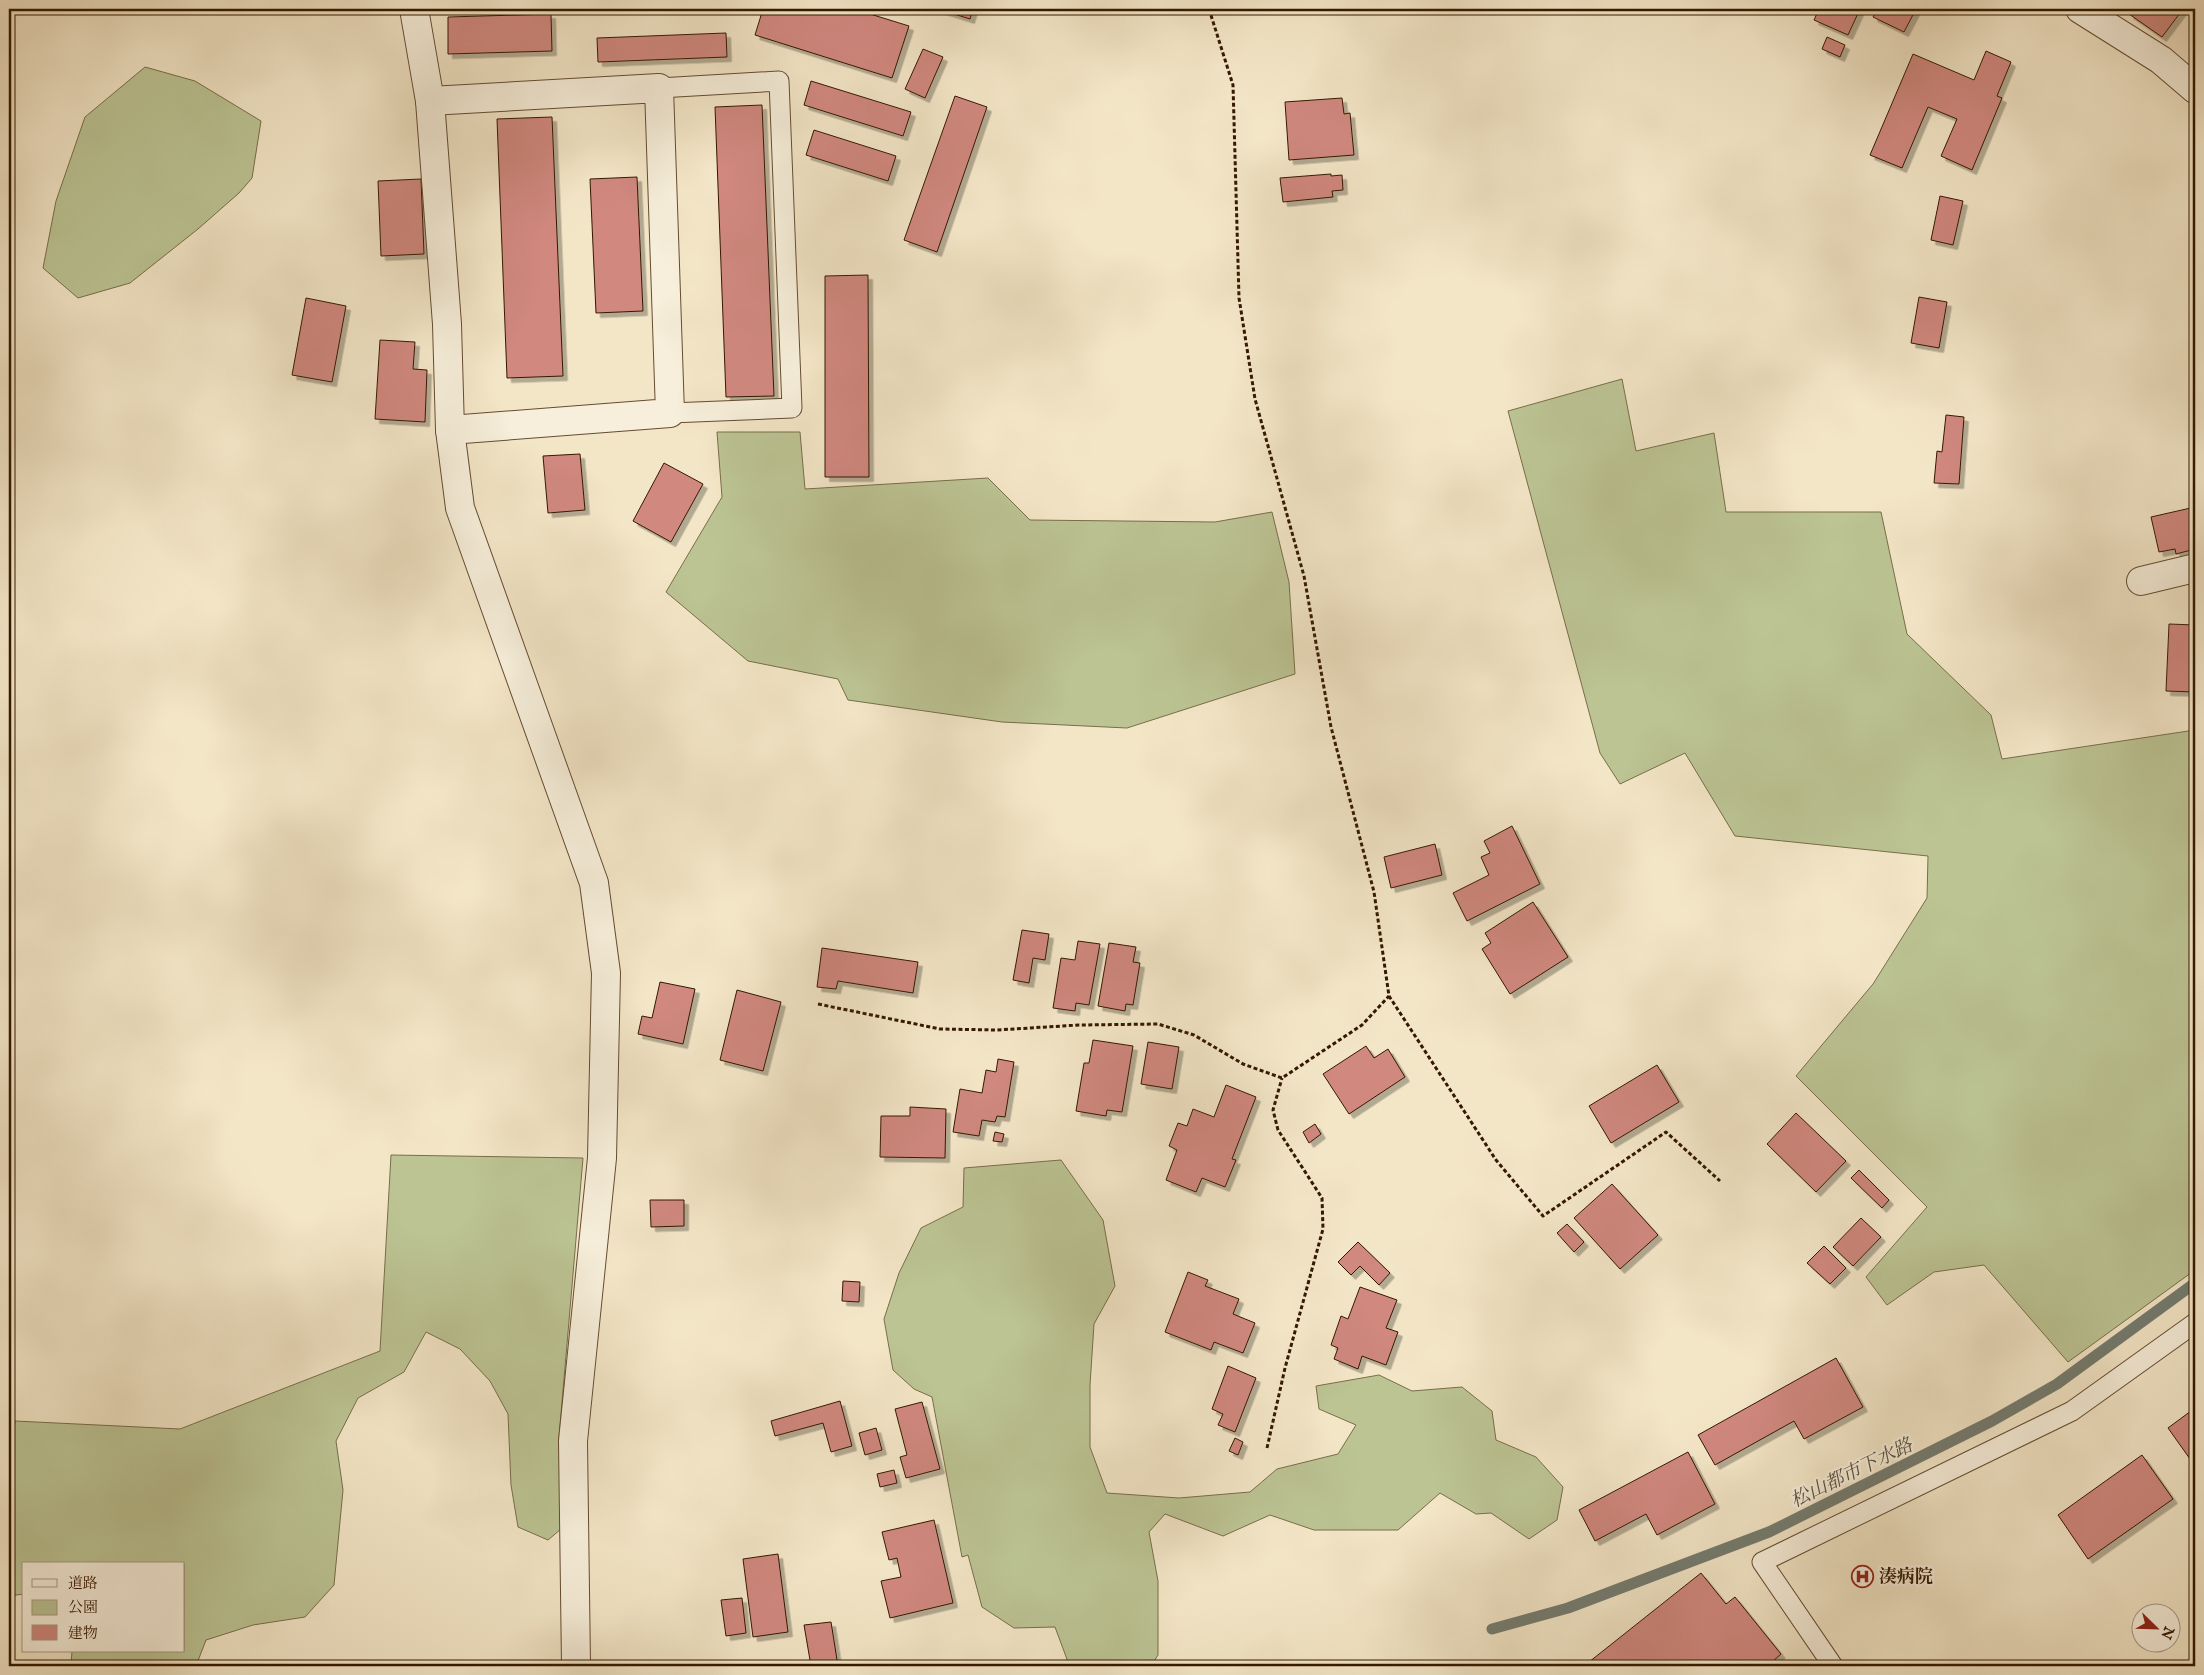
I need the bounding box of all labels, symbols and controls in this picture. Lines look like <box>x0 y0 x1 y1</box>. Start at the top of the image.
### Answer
water label: 松山都市下水路 <box>1787 1433 1919 1514</box>
legend <box>22 1562 185 1652</box>
hospital icon: 湊病院 <box>1851 1564 1875 1588</box>
place label: 湊病院 <box>1879 1566 1933 1589</box>
text: 道路 <box>68 1574 98 1593</box>
text: 公園 <box>68 1598 98 1617</box>
north arrow <box>2132 1602 2182 1652</box>
text: N <box>2156 1623 2178 1642</box>
text: 建物 <box>68 1624 98 1643</box>

